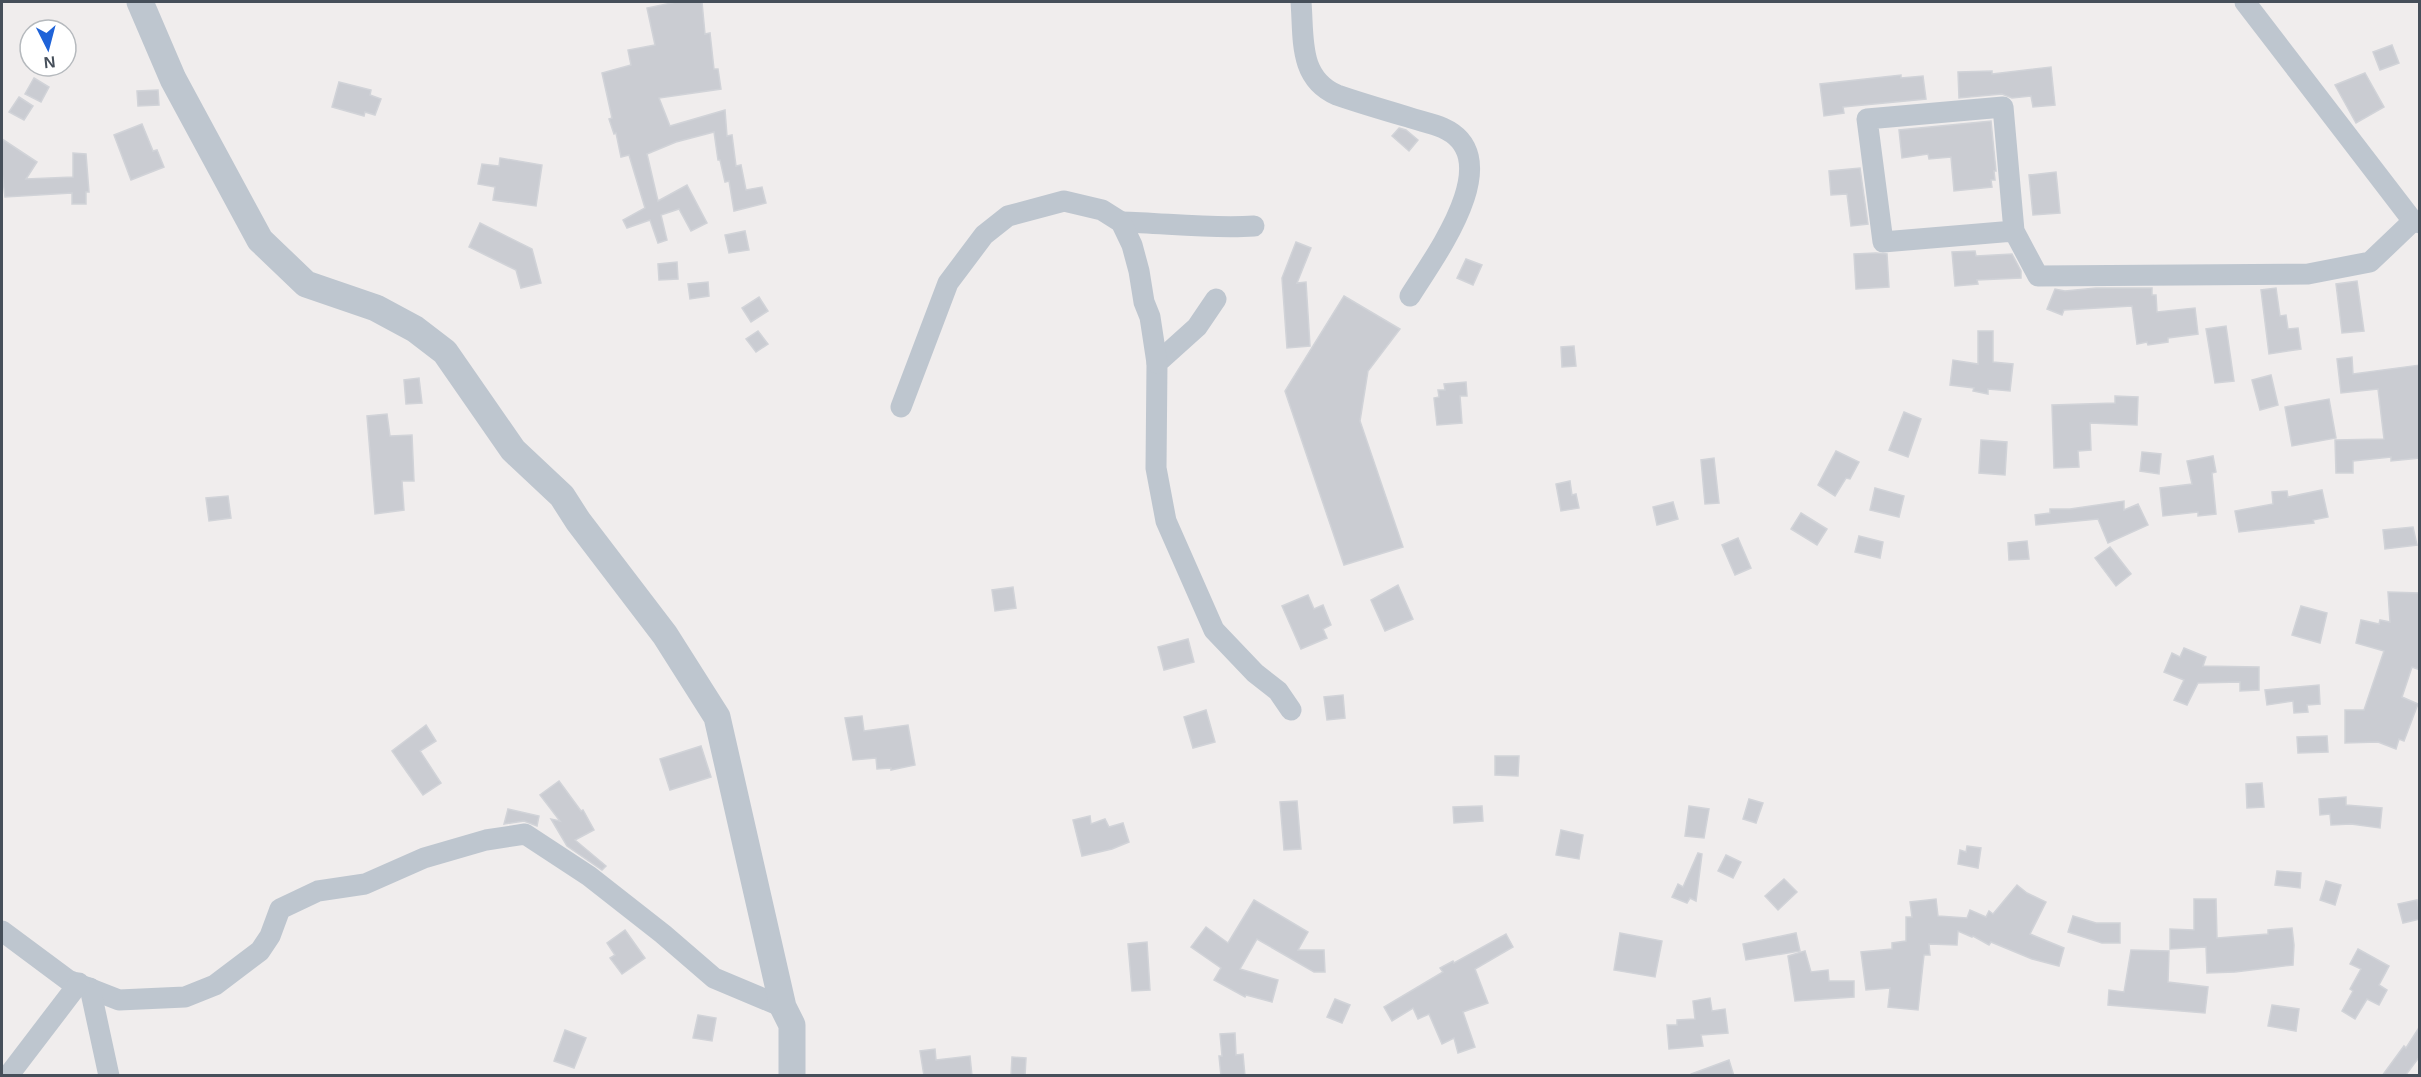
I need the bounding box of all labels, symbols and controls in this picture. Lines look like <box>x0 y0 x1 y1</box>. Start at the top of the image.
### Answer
north arrow <box>18 18 78 78</box>
text: N <box>43 53 56 71</box>

